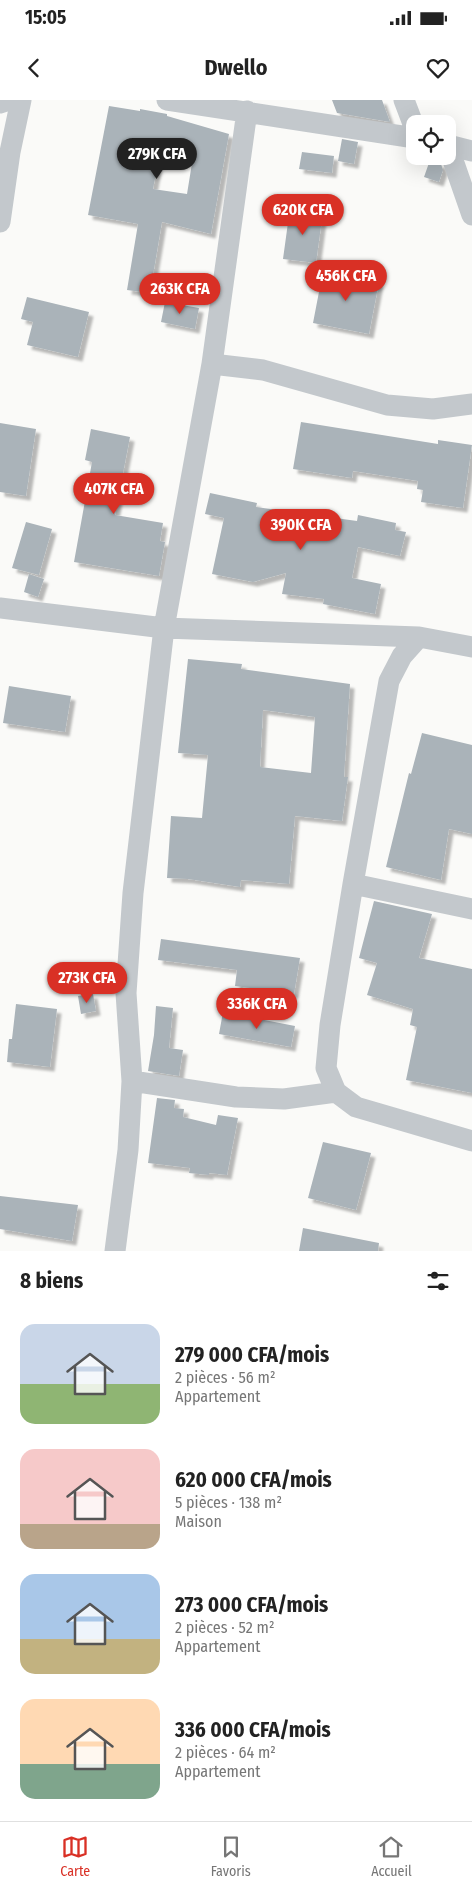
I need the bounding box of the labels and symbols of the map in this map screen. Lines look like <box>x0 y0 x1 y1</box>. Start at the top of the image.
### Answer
pin: 279K CFA <box>105 138 209 180</box>
pin: 620K CFA <box>251 194 355 236</box>
pin: 456K CFA <box>294 260 398 302</box>
pin: 263K CFA <box>128 272 232 315</box>
pin: 407K CFA <box>62 472 166 515</box>
pin: 390K CFA <box>249 508 353 551</box>
pin: 273K CFA <box>35 962 139 1004</box>
pin: 336K CFA <box>205 988 309 1030</box>

